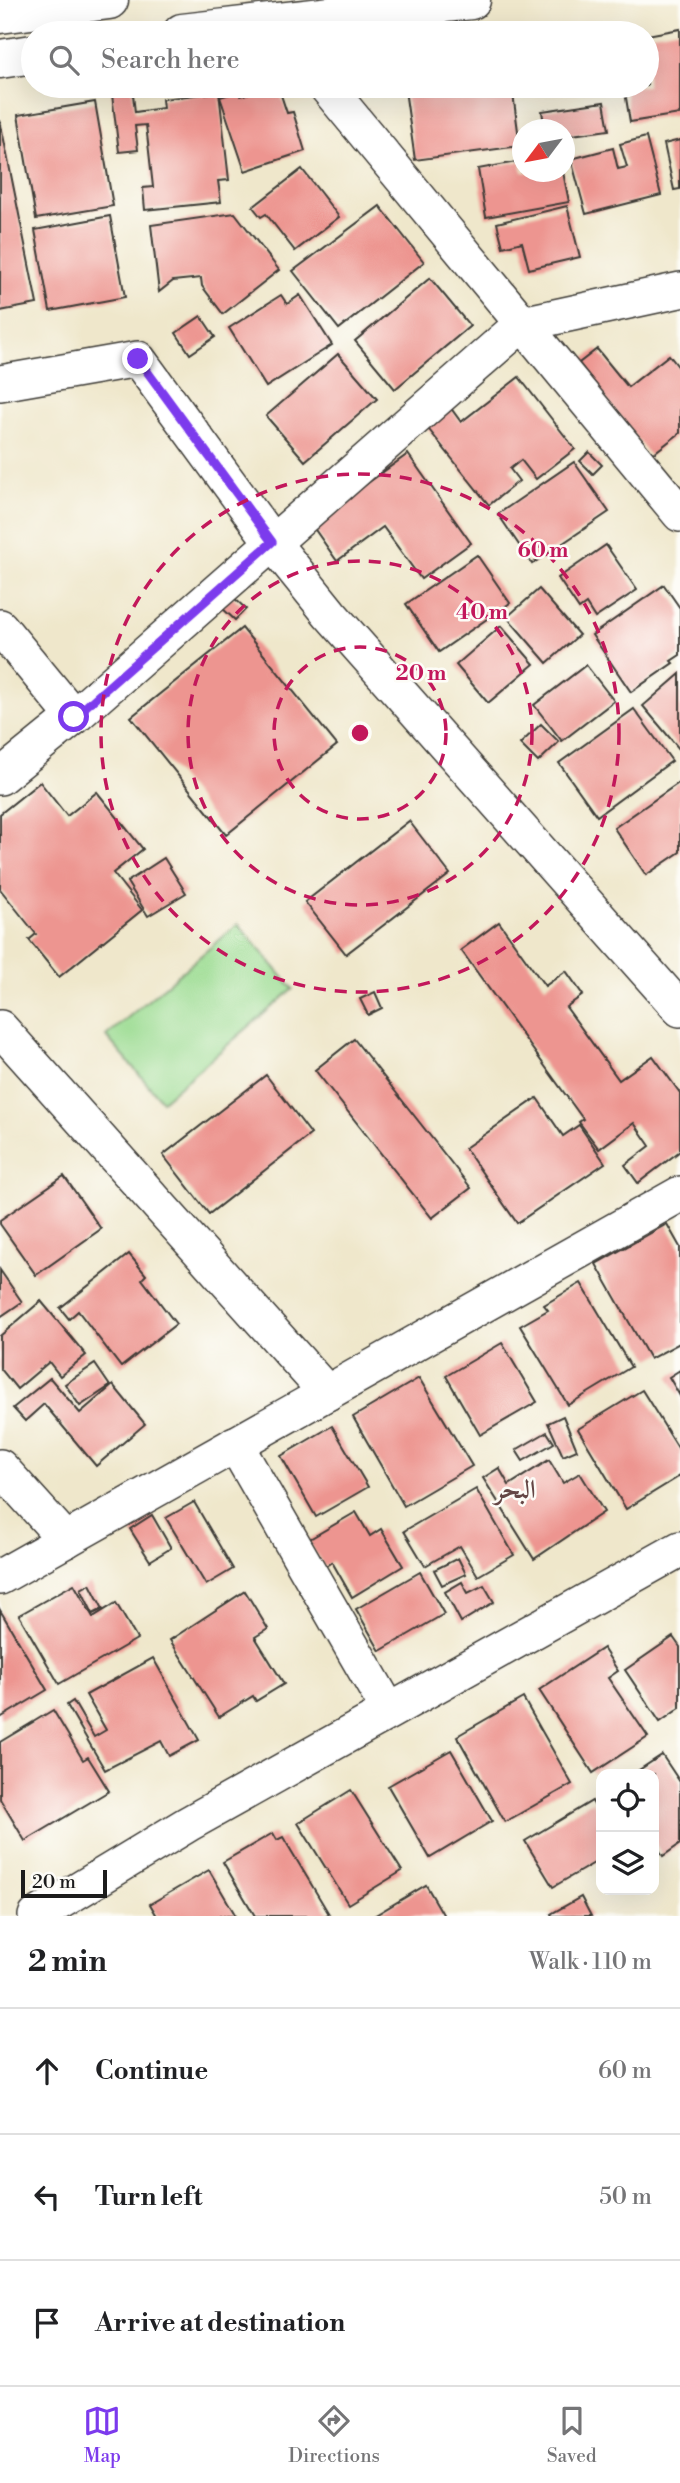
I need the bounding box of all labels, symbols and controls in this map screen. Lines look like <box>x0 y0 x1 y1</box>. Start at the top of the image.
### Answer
search box <box>21 21 659 98</box>
icon: search <box>45 41 83 79</box>
text: Search here <box>101 44 240 76</box>
north arrow <box>512 119 575 182</box>
route end <box>122 343 153 374</box>
text: 60 m <box>518 538 568 564</box>
text: 40 m <box>456 600 508 626</box>
text: 20 m <box>396 661 446 687</box>
route start <box>58 701 89 732</box>
centre of rings <box>348 721 372 745</box>
district label: البحر <box>491 1474 536 1506</box>
map controls <box>596 1769 659 1895</box>
button: locate <box>596 1769 659 1832</box>
button: layers <box>596 1832 659 1895</box>
scale bar <box>21 1867 107 1899</box>
text: 20 m <box>32 1870 76 1894</box>
text: 2 min <box>28 1943 107 1981</box>
text: Walk · 110 m <box>529 1948 652 1976</box>
icon: ahead <box>28 2052 66 2090</box>
text: Continue <box>95 2055 208 2087</box>
text: 60 m <box>598 2057 652 2085</box>
icon: left <box>28 2178 66 2216</box>
text: Turn left <box>95 2181 203 2213</box>
text: 50 m <box>599 2183 652 2211</box>
icon: arrive <box>28 2304 66 2342</box>
text: Arrive at destination <box>95 2307 345 2339</box>
tab: Map <box>83 2402 121 2468</box>
tab: Directions <box>288 2402 380 2468</box>
tab: Saved <box>547 2402 597 2468</box>

